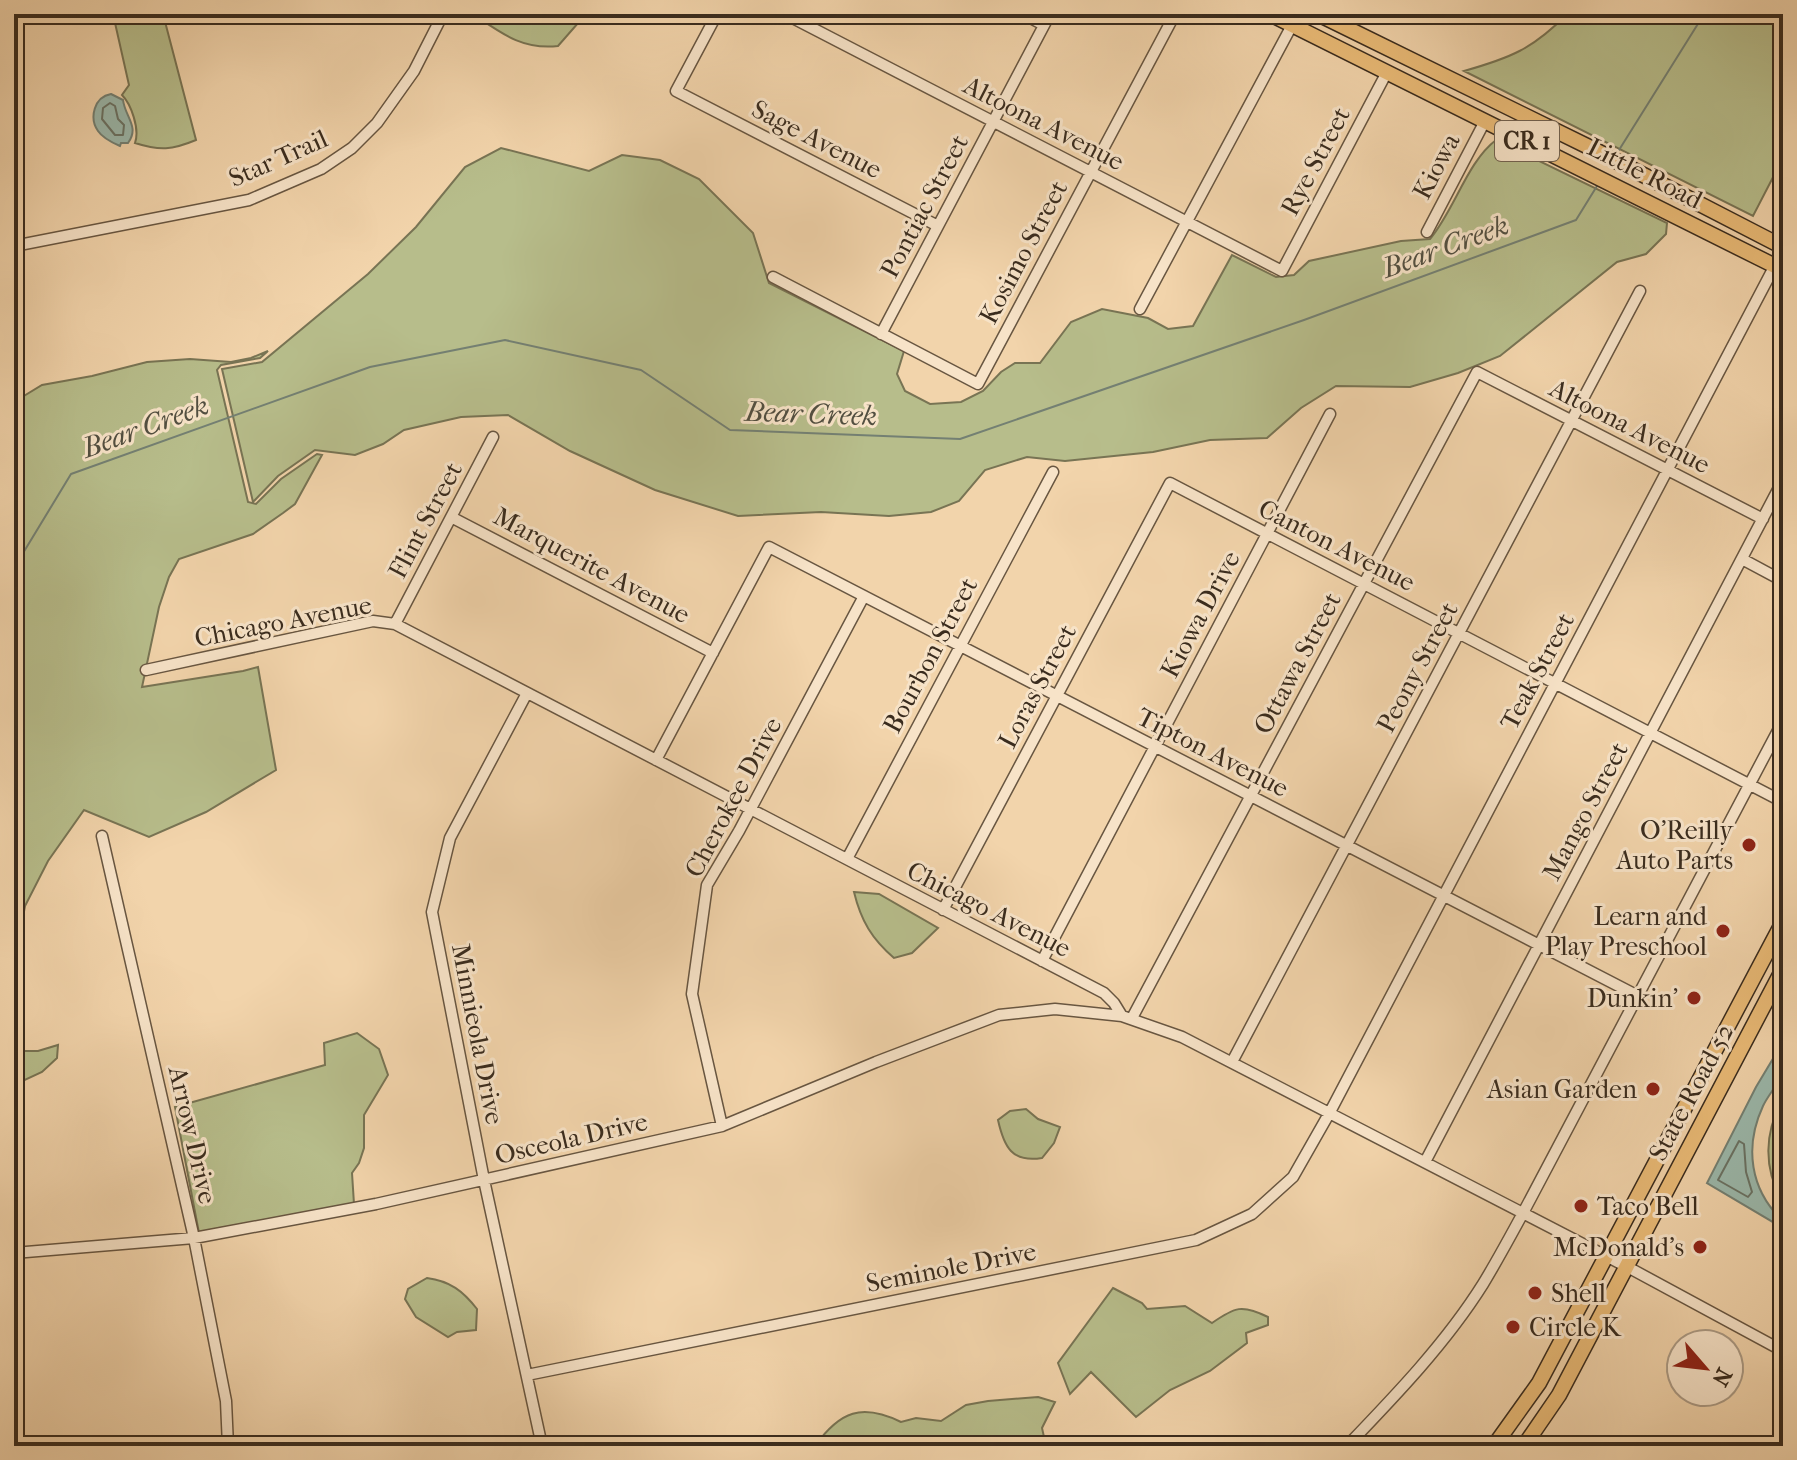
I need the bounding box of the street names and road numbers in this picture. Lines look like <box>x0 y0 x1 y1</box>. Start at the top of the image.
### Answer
street label: Altoona Avenue <box>957 69 1129 177</box>
street label: Sage Avenue <box>747 93 887 185</box>
street label: Rye Street <box>1274 101 1357 221</box>
road number: CR 1 <box>1495 121 1559 161</box>
street label: Star Trail <box>224 123 333 194</box>
street label: Kiowa <box>1406 127 1467 204</box>
street label: Pontiac Street <box>874 129 975 283</box>
street label: Little Road <box>1582 131 1708 216</box>
street label: Kosimo Street <box>973 175 1075 329</box>
street label: Altoona Avenue <box>1543 372 1715 480</box>
street label: Flint Street <box>382 456 469 584</box>
street label: Canton Avenue <box>1253 493 1420 598</box>
street label: Marquerite Avenue <box>488 501 695 630</box>
street label: Kiowa Drive <box>1154 545 1247 683</box>
street label: Bourbon Street <box>876 572 985 738</box>
street label: Ottawa Street <box>1247 586 1348 739</box>
street label: Chicago Avenue <box>192 589 374 654</box>
street label: Peony Street <box>1370 596 1465 738</box>
street label: Teak Street <box>1494 607 1581 735</box>
street label: Loras Street <box>992 618 1083 753</box>
street label: Tipton Avenue <box>1132 701 1294 804</box>
street label: Cherokee Drive <box>678 712 789 882</box>
street label: Mango Street <box>1536 736 1635 886</box>
street label: Chicago Avenue <box>902 855 1076 964</box>
street label: Minnieola Drive <box>445 941 510 1127</box>
street label: State Road 52 <box>1642 1019 1740 1166</box>
street label: Arrow Drive <box>161 1062 223 1207</box>
street label: Osceola Drive <box>492 1106 651 1171</box>
street label: Seminole Drive <box>863 1236 1039 1299</box>

